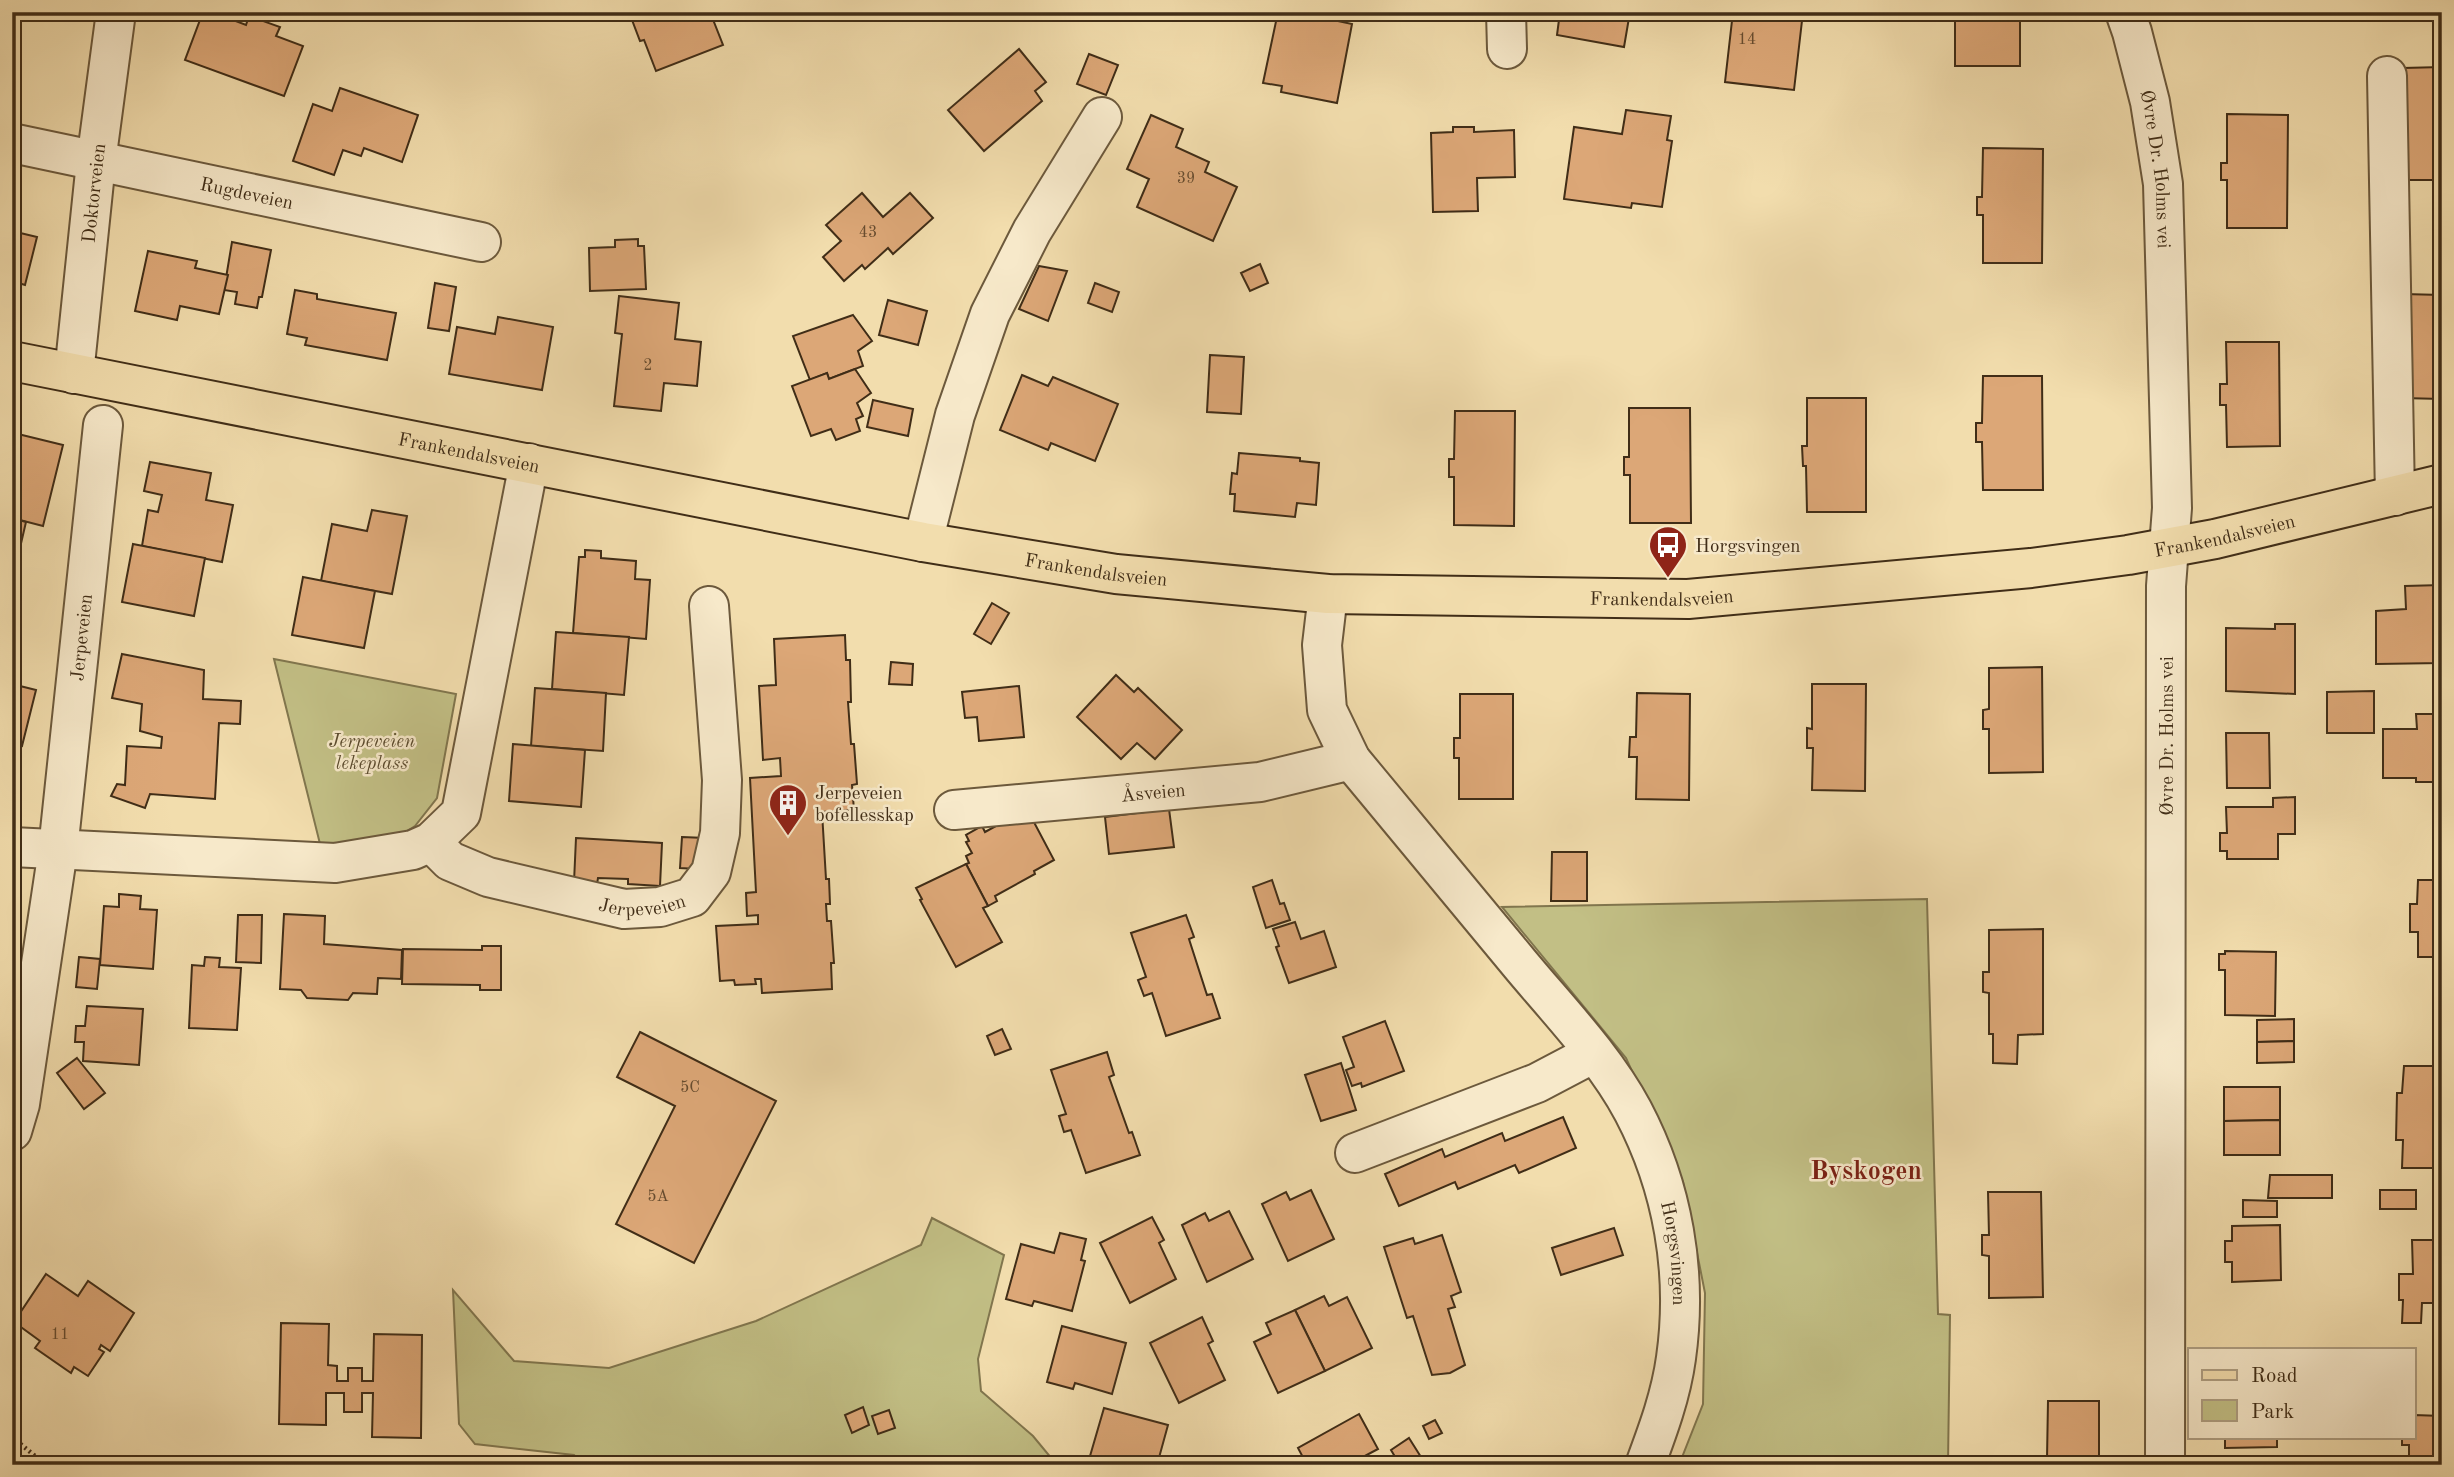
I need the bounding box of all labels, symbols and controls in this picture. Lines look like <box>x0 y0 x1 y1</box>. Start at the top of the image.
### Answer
house number: 14 <box>1738 32 1756 48</box>
street label: Øvre Dr. Holms vei <box>2135 88 2172 249</box>
street label: Doktorveien <box>81 142 110 244</box>
house number: 39 <box>1177 171 1195 187</box>
street label: Rugdeveien <box>198 176 295 214</box>
house number: 43 <box>859 225 877 241</box>
house number: 2 <box>643 358 653 374</box>
street label: Frankendalsveien <box>396 431 541 478</box>
street label: Frankendalsveien <box>2153 513 2297 562</box>
bus stop icon: Horgsvingen <box>1647 524 1689 579</box>
place label: Horgsvingen <box>1695 538 1800 557</box>
street label: Frankendalsveien <box>1023 552 1168 591</box>
street label: Frankendalsveien <box>1589 588 1734 611</box>
street label: Jerpeveien <box>69 593 97 682</box>
street label: Øvre Dr. Holms vei <box>2159 656 2178 816</box>
park label: Jerpeveien lekeplass <box>329 733 415 774</box>
street label: Åsveien <box>1120 781 1187 807</box>
building icon: Jerpeveien bofellesskap <box>767 782 809 837</box>
place label: Jerpeveien bofellesskap <box>815 785 914 826</box>
street label: Jerpeveien <box>596 893 688 921</box>
house number: 5C <box>680 1080 700 1096</box>
district label: Byskogen <box>1810 1159 1922 1185</box>
house number: 5A <box>647 1189 669 1205</box>
street label: Horgsvingen <box>1656 1199 1687 1305</box>
house number: 11 <box>51 1327 69 1343</box>
legend <box>2188 1348 2416 1438</box>
text: Road <box>2251 1366 2298 1387</box>
text: Park <box>2251 1402 2294 1423</box>

